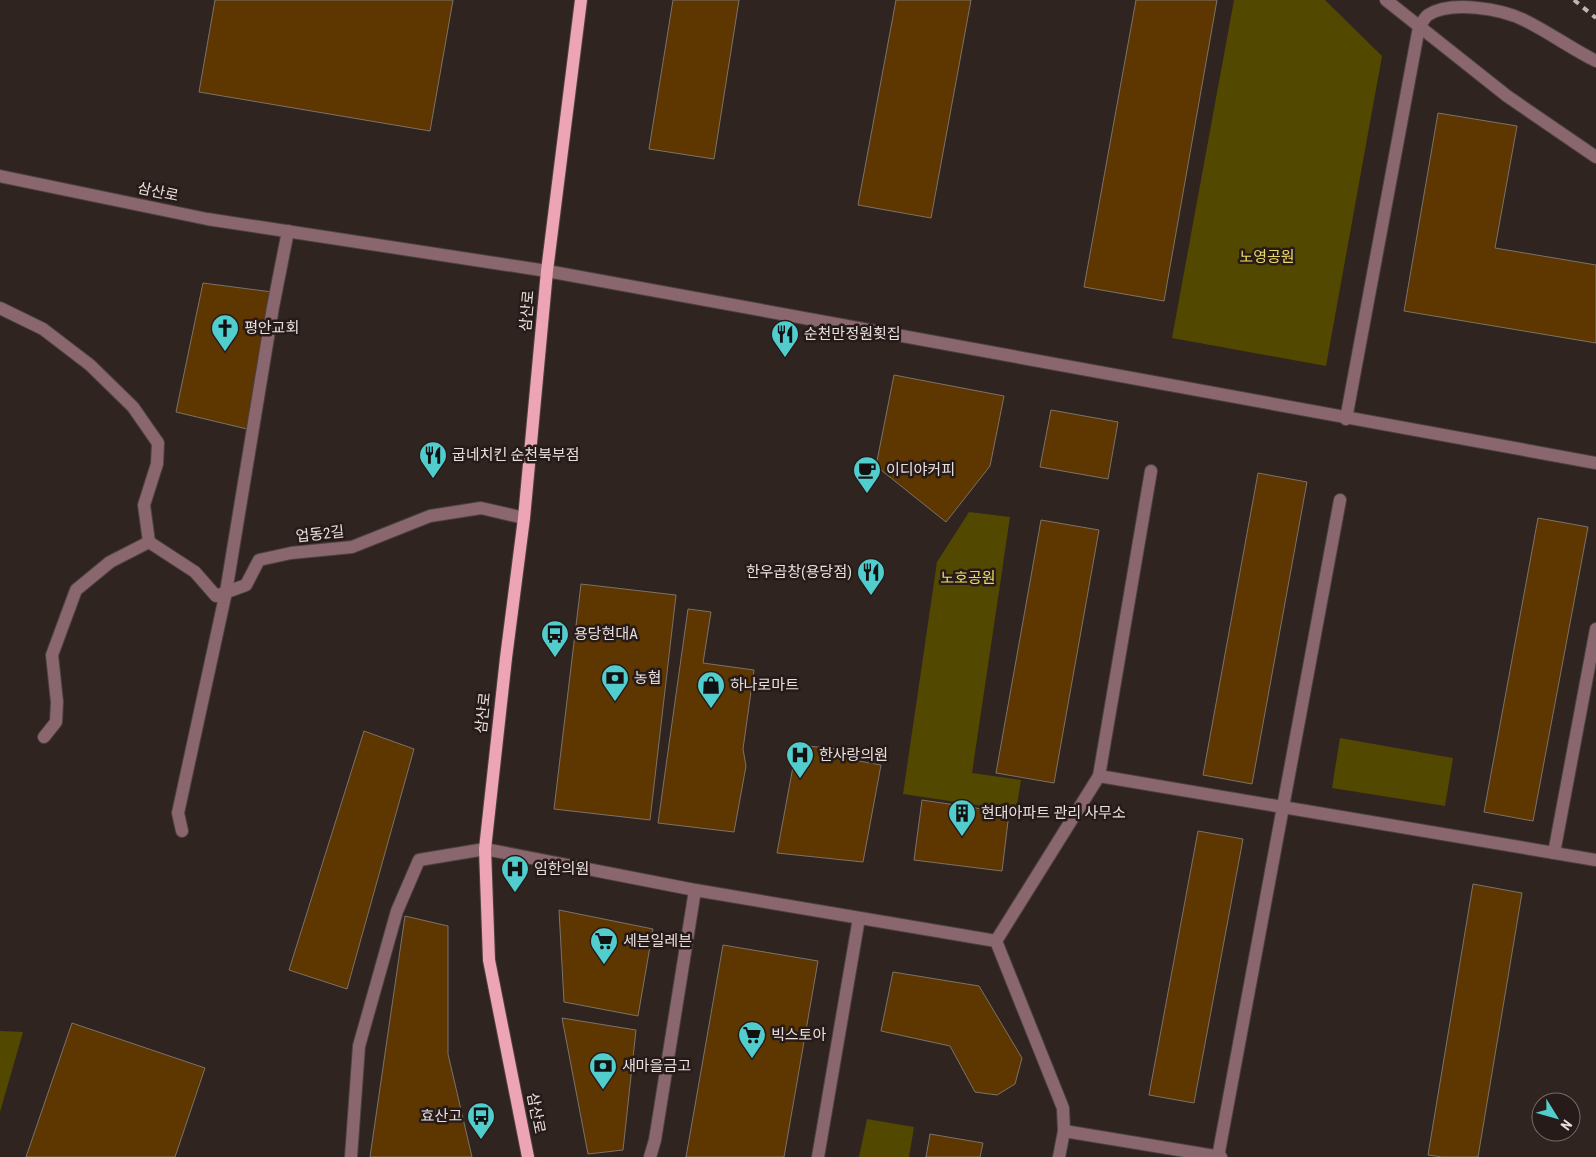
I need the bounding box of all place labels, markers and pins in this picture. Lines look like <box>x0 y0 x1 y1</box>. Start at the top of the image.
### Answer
church icon: 평안교회 <box>210 313 240 352</box>
place label: 평안교회 <box>244 319 299 337</box>
restaurant icon: 순천만정원횟집 <box>770 319 800 358</box>
place label: 순천만정원횟집 <box>804 325 901 343</box>
restaurant icon: 굽네치킨 순천북부점 <box>418 440 448 479</box>
place label: 굽네치킨 순천북부점 <box>452 446 580 464</box>
cafe icon: 이디야커피 <box>852 455 882 494</box>
place label: 이디야커피 <box>886 461 955 479</box>
restaurant icon: 한우곱창(용당점) <box>856 557 886 596</box>
place label: 한우곱창(용당점) <box>746 563 852 581</box>
bus stop icon: 용당현대A <box>540 619 570 658</box>
place label: 용당현대A <box>574 625 638 643</box>
bank icon: 농협 <box>600 663 630 702</box>
place label: 농협 <box>634 669 662 687</box>
shop icon: 하나로마트 <box>696 670 726 709</box>
place label: 하나로마트 <box>730 676 799 694</box>
hospital icon: 한사랑의원 <box>785 740 815 779</box>
place label: 한사랑의원 <box>819 746 888 764</box>
building icon: 현대아파트 관리 사무소 <box>947 798 977 837</box>
place label: 현대아파트 관리 사무소 <box>981 804 1126 822</box>
hospital icon: 임한의원 <box>500 854 530 893</box>
place label: 임한의원 <box>534 860 589 878</box>
supermarket icon: 세븐일레븐 <box>589 926 619 965</box>
place label: 세븐일레븐 <box>623 932 692 950</box>
supermarket icon: 빅스토아 <box>737 1020 767 1059</box>
place label: 빅스토아 <box>771 1026 826 1044</box>
bank icon: 새마을금고 <box>588 1051 618 1090</box>
place label: 새마을금고 <box>622 1057 691 1075</box>
bus stop icon: 효산고 <box>466 1101 496 1140</box>
place label: 효산고 <box>421 1107 462 1125</box>

